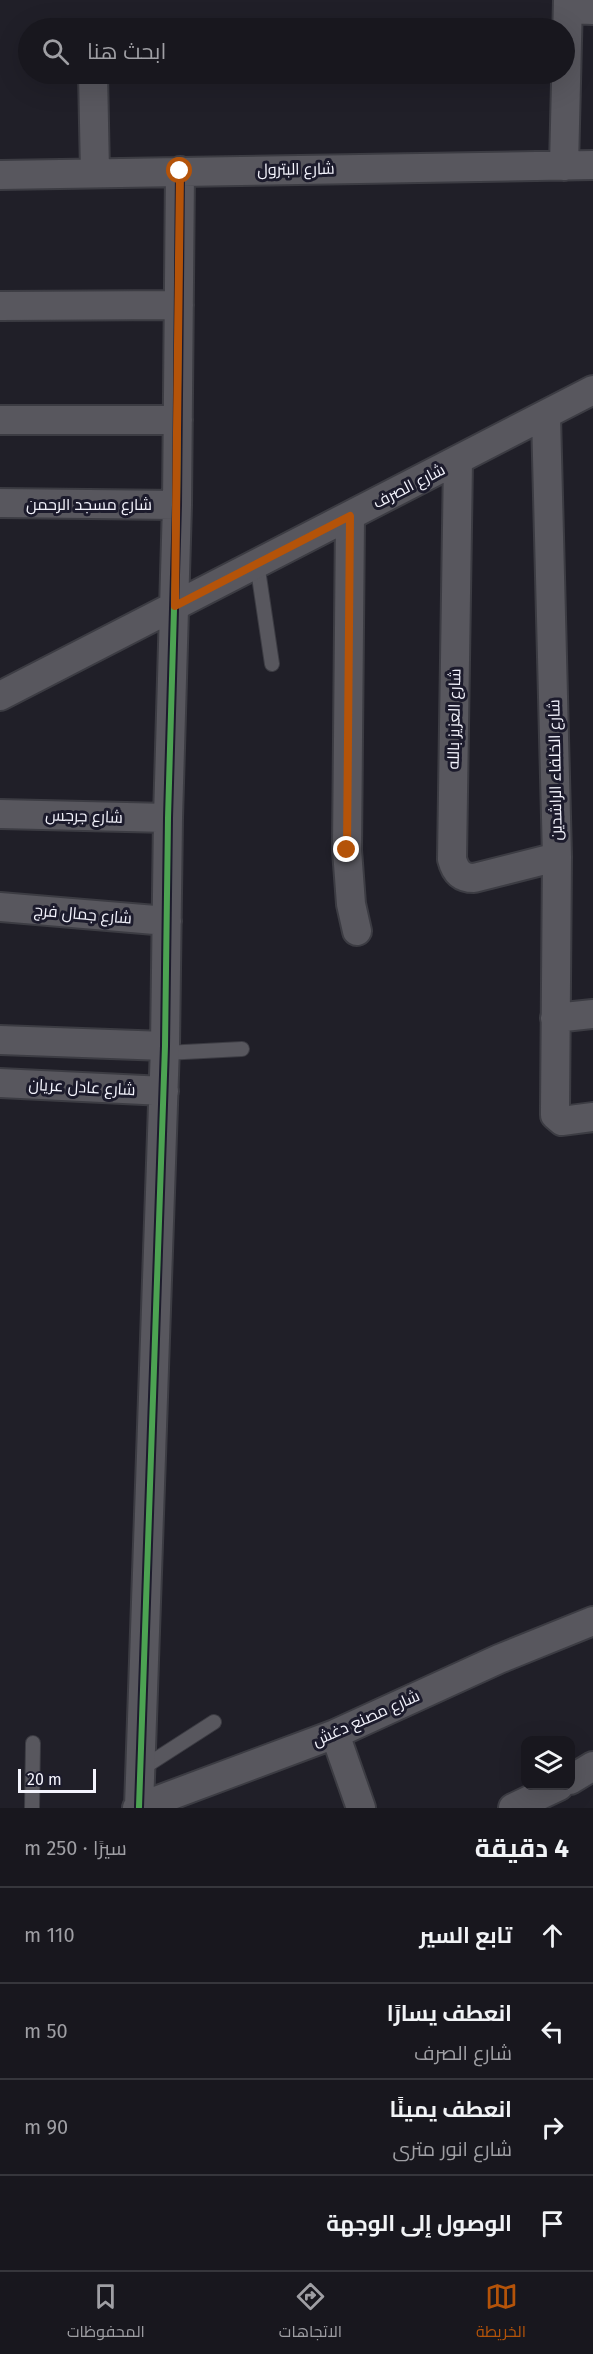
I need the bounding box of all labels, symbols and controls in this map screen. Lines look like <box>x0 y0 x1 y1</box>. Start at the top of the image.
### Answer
search box <box>18 18 575 84</box>
icon: search <box>39 35 72 68</box>
text: ابحث هنا <box>87 38 166 65</box>
route start <box>166 157 192 183</box>
street label: شارع البترول <box>257 159 335 181</box>
street label: شارع الصرف <box>370 460 449 514</box>
street label: شارع مسجد الرحمن <box>26 495 152 516</box>
street label: شارع العزيز بالله <box>444 668 466 770</box>
street label: شارع الخلفاء الراشدين <box>544 699 568 841</box>
street label: شارع جرجس <box>45 805 123 829</box>
route end <box>333 836 359 862</box>
street label: شارع جمال فرج <box>33 900 133 930</box>
street label: شارع عادل عريان <box>28 1075 136 1101</box>
street label: شارع مصنع دغش <box>309 1686 423 1752</box>
map controls <box>521 1736 575 1790</box>
button: layers <box>521 1736 575 1790</box>
scale bar <box>18 1766 96 1794</box>
text: 20 m <box>27 1770 62 1789</box>
text: 4 دقيقة <box>475 1833 569 1864</box>
text: سيرًا · 250 m <box>24 1836 127 1860</box>
icon: ahead <box>536 1919 569 1952</box>
text: تابع السير <box>419 1922 512 1949</box>
text: 110 m <box>24 1923 75 1947</box>
text: انعطف يسارًا <box>387 2000 512 2027</box>
icon: left <box>536 2015 569 2048</box>
text: 50 m <box>24 2019 68 2043</box>
text: شارع الصرف <box>414 2041 512 2065</box>
text: انعطف يمينًا <box>390 2096 512 2123</box>
icon: right <box>536 2111 569 2144</box>
text: 90 m <box>24 2115 68 2139</box>
text: شارع انور مترى <box>392 2137 512 2161</box>
icon: arrive <box>536 2207 569 2240</box>
text: الوصول إلى الوجهة <box>326 2210 512 2237</box>
tab: المحفوظات <box>67 2280 145 2346</box>
tab: الاتجاهات <box>279 2280 342 2346</box>
tab: الخريطة <box>476 2280 526 2346</box>

